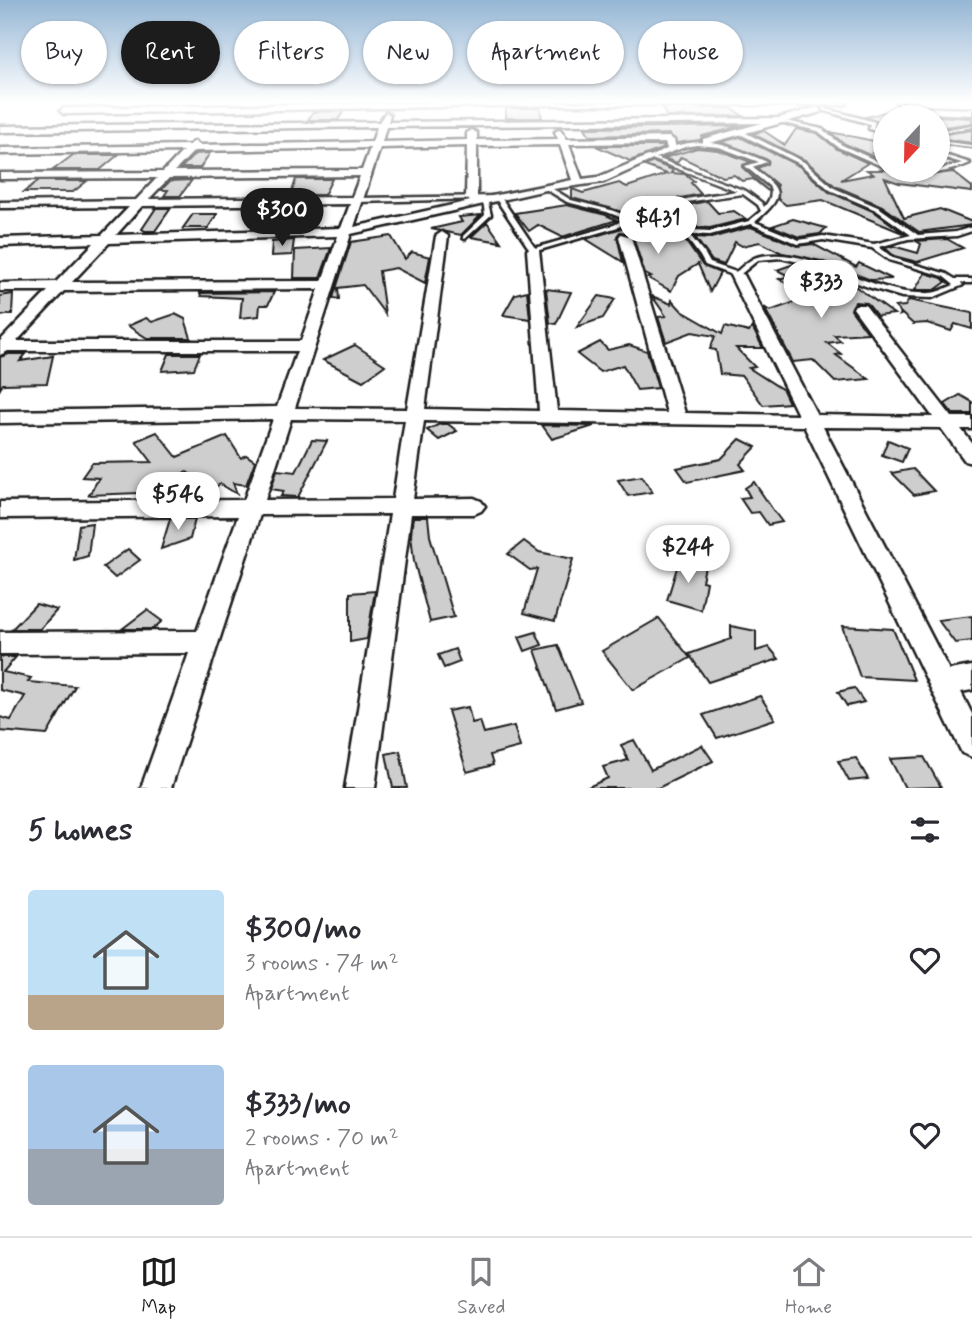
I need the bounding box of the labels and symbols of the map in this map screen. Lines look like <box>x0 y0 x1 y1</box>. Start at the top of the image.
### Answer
north arrow <box>873 105 950 182</box>
pin: $300 <box>241 188 323 248</box>
pin: $431 <box>617 196 699 256</box>
pin: $333 <box>780 260 862 320</box>
pin: $546 <box>137 472 219 532</box>
pin: $244 <box>647 526 729 585</box>

